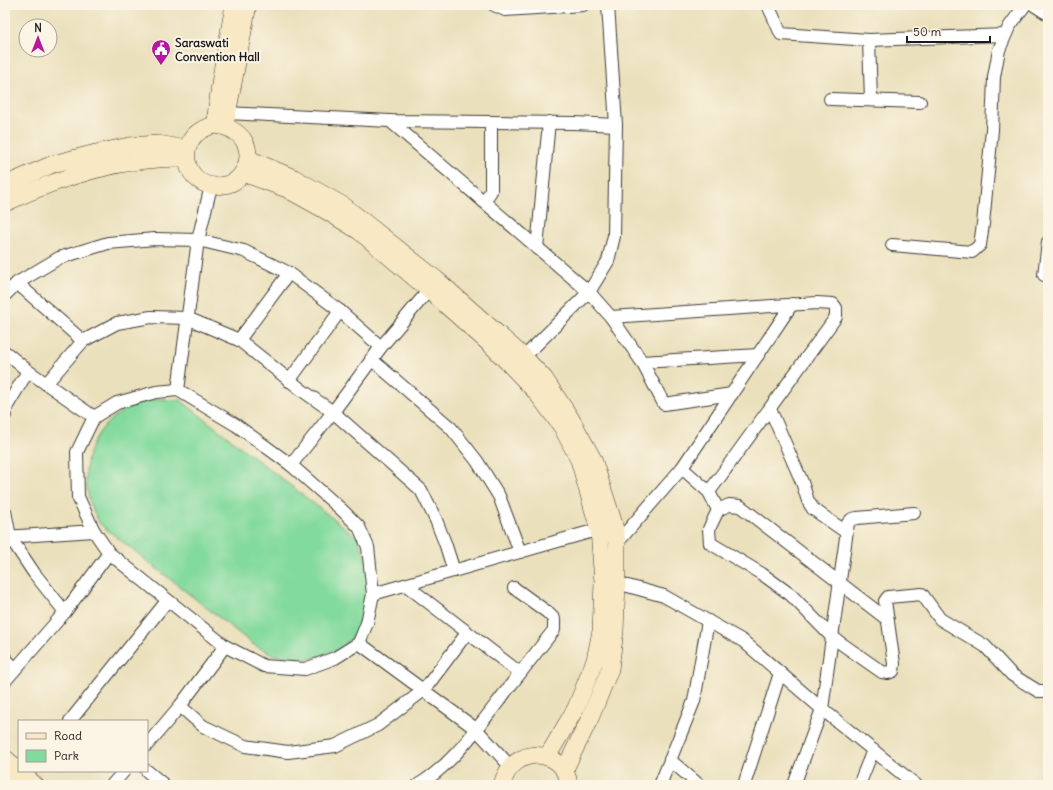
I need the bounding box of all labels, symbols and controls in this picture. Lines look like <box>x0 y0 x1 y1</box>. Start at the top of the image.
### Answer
north arrow <box>18 18 58 58</box>
scale bar <box>907 18 990 44</box>
text: N <box>34 21 42 35</box>
text: 50 m <box>913 24 942 39</box>
place label: Saraswati Convention Hall <box>175 35 260 64</box>
public building icon: Saraswati Convention Hall <box>150 38 172 66</box>
legend <box>18 720 148 772</box>
text: Road <box>54 728 82 743</box>
text: Park <box>54 748 79 763</box>

